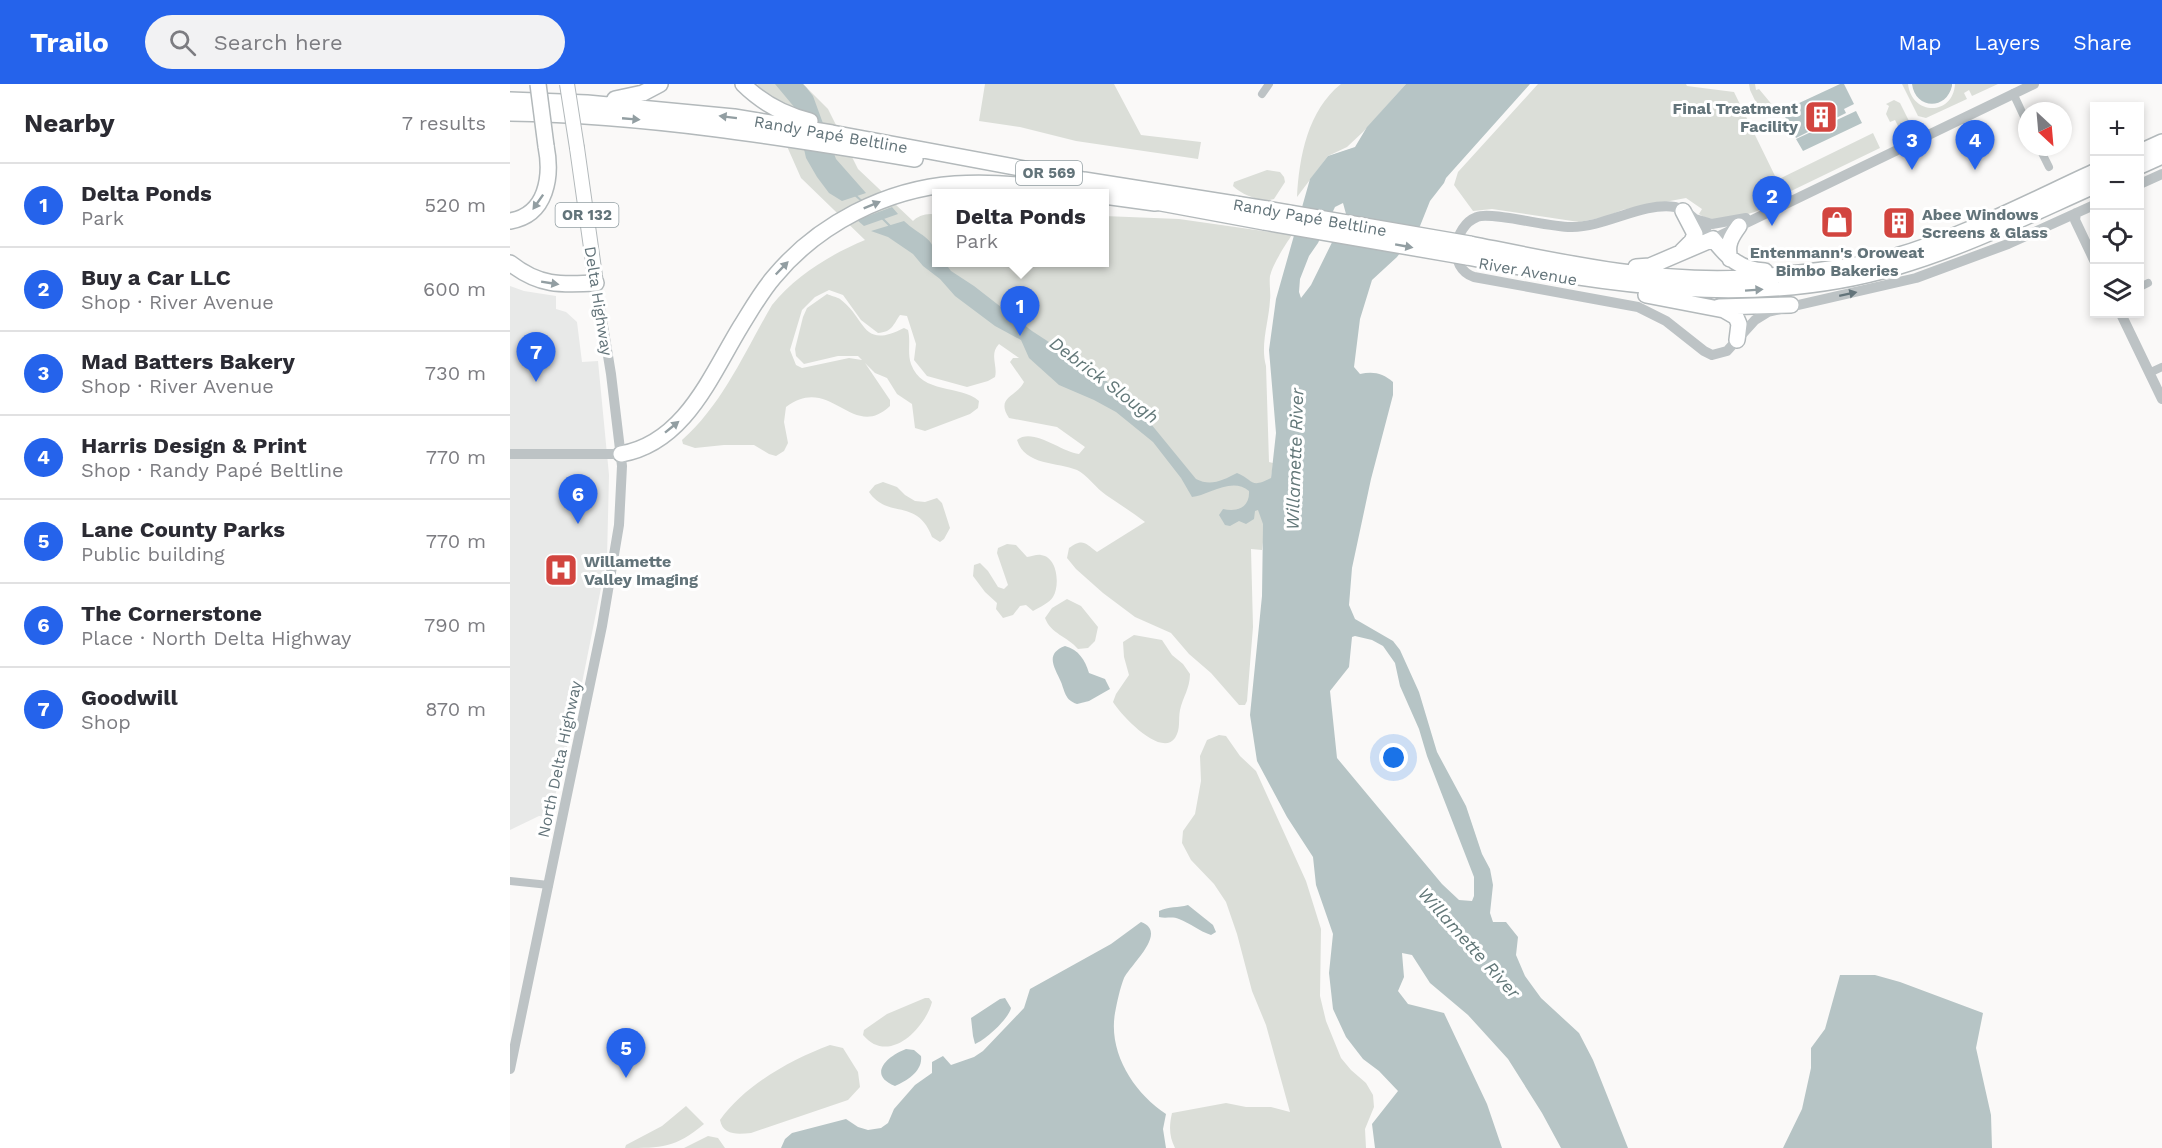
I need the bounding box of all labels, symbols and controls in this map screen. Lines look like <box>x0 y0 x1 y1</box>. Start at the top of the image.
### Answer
search box <box>145 15 565 69</box>
text: Trailo <box>30 26 109 59</box>
icon: search <box>166 26 199 59</box>
text: Search here <box>214 30 343 55</box>
text: Map <box>1898 30 1941 55</box>
text: Layers <box>1974 30 2040 55</box>
text: Share <box>2073 30 2132 55</box>
place label: Final Treatment Facility <box>1672 99 1799 136</box>
building icon: Final Treatment Facility <box>1803 99 1839 135</box>
north arrow <box>2018 102 2072 156</box>
map controls <box>2090 102 2144 318</box>
button: + <box>2090 102 2144 156</box>
text: Nearby <box>24 108 115 138</box>
text: 7 results <box>402 111 486 135</box>
one-way arrow <box>718 112 737 121</box>
street label: Randy Papé Beltline <box>753 112 909 157</box>
one-way arrow <box>622 115 641 124</box>
pin: 3 <box>1892 120 1932 170</box>
pin: 4 <box>1956 120 1994 170</box>
button: − <box>2090 156 2144 210</box>
road number: OR 569 <box>1016 161 1082 185</box>
pin: 2 <box>1752 176 1792 226</box>
text: Delta Ponds <box>81 181 212 206</box>
popup <box>932 189 1109 267</box>
text: 1 <box>39 193 48 217</box>
text: 520 m <box>424 193 486 217</box>
one-way arrow <box>532 194 544 210</box>
street label: Randy Papé Beltline <box>1232 195 1388 240</box>
one-way arrow <box>863 200 881 210</box>
road number: OR 132 <box>556 203 619 227</box>
text: Delta Ponds <box>955 204 1086 229</box>
shop icon: Entenmann's Oroweat Bimbo Bakeries <box>1819 204 1855 240</box>
building icon: Abee Windows Screens & Glass <box>1881 205 1917 241</box>
place label: Abee Windows Screens & Glass <box>1922 205 2048 242</box>
text: Park <box>81 206 124 230</box>
button: locate <box>2090 210 2144 264</box>
text: Park <box>955 229 998 253</box>
one-way arrow <box>1395 242 1414 251</box>
place label: Entenmann's Oroweat Bimbo Bakeries <box>1750 243 1924 280</box>
street label: Delta Highway <box>580 245 617 358</box>
street label: River Avenue <box>1477 253 1579 290</box>
one-way arrow <box>775 261 788 276</box>
button: layers <box>2090 264 2144 318</box>
text: Buy a Car LLC <box>81 265 231 290</box>
text: 2 <box>38 277 49 301</box>
text: 600 m <box>423 277 486 301</box>
one-way arrow <box>541 278 560 287</box>
one-way arrow <box>1745 285 1764 295</box>
pin: 1 <box>1000 286 1040 336</box>
one-way arrow <box>1839 289 1858 299</box>
text: Shop · River Avenue <box>81 290 274 314</box>
pin: 7 <box>516 332 556 382</box>
water label: Debrick Slough <box>1046 332 1163 427</box>
text: Mad Batters Bakery <box>81 349 295 374</box>
text: 3 <box>38 361 49 385</box>
text: 730 m <box>425 361 486 385</box>
text: Shop · River Avenue <box>81 374 274 398</box>
water label: Willamette River <box>1282 387 1308 530</box>
one-way arrow <box>664 421 680 434</box>
text: Harris Design & Print <box>81 433 307 458</box>
text: 4 <box>37 445 50 469</box>
text: 770 m <box>426 445 486 469</box>
text: Shop · Randy Papé Beltline <box>81 458 344 482</box>
pin: 6 <box>558 474 598 524</box>
text: Lane County Parks <box>81 517 285 542</box>
text: 5 <box>38 529 49 553</box>
text: 770 m <box>426 529 486 553</box>
text: Public building <box>81 542 225 566</box>
hospital icon: Willamette Valley Imaging <box>543 552 579 588</box>
place label: Willamette Valley Imaging <box>584 552 698 589</box>
text: The Cornerstone <box>81 601 262 626</box>
text: 6 <box>37 613 50 637</box>
text: 790 m <box>424 613 486 637</box>
text: Place · North Delta Highway <box>81 626 351 650</box>
street label: North Delta Highway <box>534 678 586 839</box>
text: Goodwill <box>81 685 178 710</box>
text: 7 <box>37 697 50 721</box>
text: 870 m <box>425 697 486 721</box>
text: Shop <box>81 710 131 734</box>
your location <box>1379 743 1408 772</box>
water label: Willamette River <box>1414 883 1525 1003</box>
pin: 5 <box>606 1028 646 1078</box>

